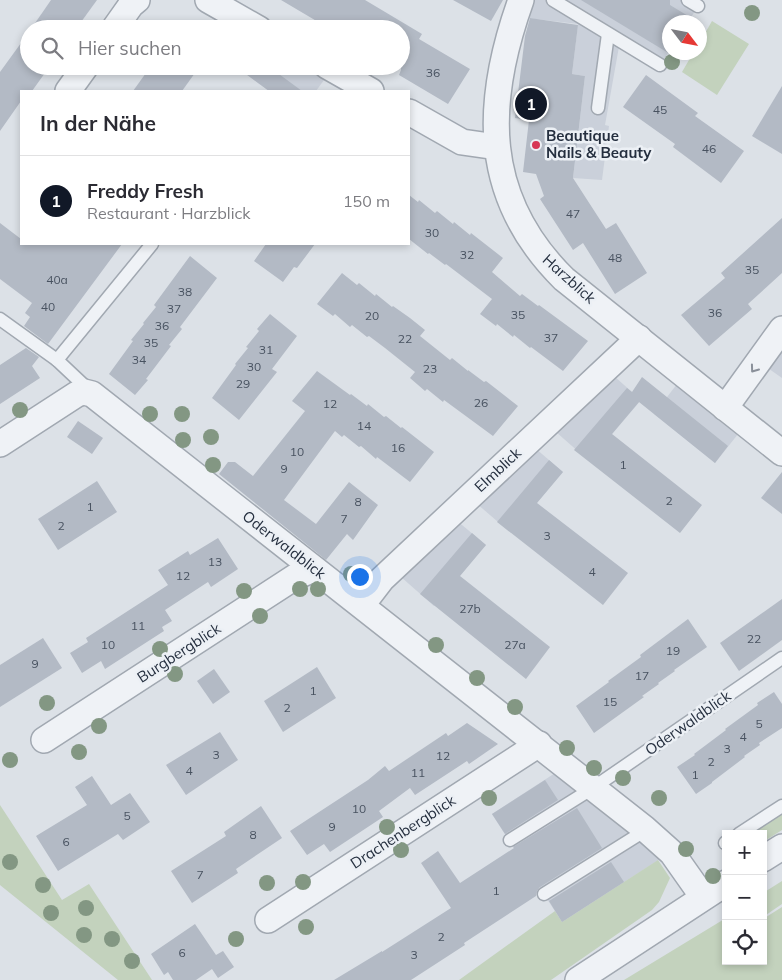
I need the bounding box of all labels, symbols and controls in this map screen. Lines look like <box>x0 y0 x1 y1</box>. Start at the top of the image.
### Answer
north arrow <box>662 15 707 60</box>
search box <box>20 20 410 75</box>
icon: search <box>38 34 66 62</box>
text: Hier suchen <box>78 36 182 60</box>
house number: 36 <box>426 65 440 80</box>
pin: 1 <box>515 85 547 123</box>
house number: 45 <box>653 102 667 117</box>
text: In der Nähe <box>40 110 156 136</box>
place label: Beautique Nails & Beauty <box>546 126 652 162</box>
marker: Beautique Nails & Beauty <box>530 139 542 151</box>
house number: 46 <box>702 141 716 156</box>
text: Freddy Fresh <box>87 179 204 203</box>
text: 1 <box>51 191 61 211</box>
text: 150 m <box>343 191 390 211</box>
text: Restaurant · Harzblick <box>87 203 251 223</box>
house number: 47 <box>566 206 580 221</box>
house number: 30 <box>425 225 439 240</box>
house number: 32 <box>460 247 474 262</box>
street label: Harzblick <box>539 250 600 308</box>
house number: 48 <box>608 250 622 265</box>
house number: 35 <box>745 262 759 277</box>
house number: 40a <box>46 272 68 287</box>
house number: 38 <box>178 284 192 299</box>
house number: 40 <box>41 299 55 314</box>
house number: 37 <box>167 301 181 316</box>
house number: 36 <box>708 305 722 320</box>
house number: 35 <box>511 307 525 322</box>
house number: 20 <box>365 308 379 323</box>
house number: 36 <box>155 318 169 333</box>
house number: 37 <box>544 330 558 345</box>
house number: 22 <box>398 331 412 346</box>
house number: 35 <box>144 335 158 350</box>
house number: 31 <box>259 342 273 357</box>
house number: 34 <box>132 352 146 367</box>
house number: 30 <box>247 359 261 374</box>
house number: 23 <box>423 361 437 376</box>
one-way arrow <box>751 363 760 373</box>
house number: 29 <box>236 376 250 391</box>
house number: 26 <box>474 395 488 410</box>
house number: 12 <box>323 396 337 411</box>
house number: 14 <box>357 418 371 433</box>
house number: 16 <box>391 440 405 455</box>
street label: Elmblick <box>470 443 525 496</box>
house number: 10 <box>290 444 304 459</box>
house number: 1 <box>619 457 627 472</box>
house number: 9 <box>280 461 288 476</box>
house number: 2 <box>665 493 673 508</box>
house number: 8 <box>354 494 362 509</box>
house number: 1 <box>86 499 94 514</box>
street label: Oderwaldblick <box>239 506 330 583</box>
house number: 7 <box>340 511 348 526</box>
house number: 2 <box>57 518 65 533</box>
house number: 3 <box>543 528 551 543</box>
house number: 13 <box>208 554 222 569</box>
your location <box>347 564 373 590</box>
house number: 4 <box>588 564 596 579</box>
house number: 12 <box>176 568 190 583</box>
house number: 27b <box>459 601 481 616</box>
house number: 11 <box>131 618 145 633</box>
street label: Burgbergblick <box>133 618 224 687</box>
house number: 22 <box>747 631 761 646</box>
house number: 10 <box>101 637 115 652</box>
house number: 27a <box>504 637 526 652</box>
house number: 19 <box>666 643 680 658</box>
house number: 9 <box>31 656 39 671</box>
house number: 17 <box>635 668 649 683</box>
house number: 1 <box>309 683 317 698</box>
street label: Oderwaldblick <box>641 686 734 759</box>
house number: 15 <box>603 694 617 709</box>
house number: 2 <box>283 700 291 715</box>
house number: 5 <box>755 716 763 731</box>
house number: 4 <box>739 729 747 744</box>
house number: 3 <box>723 741 731 756</box>
house number: 3 <box>212 747 220 762</box>
house number: 12 <box>436 748 450 763</box>
house number: 2 <box>707 754 715 769</box>
house number: 4 <box>185 763 193 778</box>
house number: 11 <box>411 765 425 780</box>
house number: 1 <box>691 767 699 782</box>
street label: Drachenbergblick <box>347 790 459 873</box>
house number: 10 <box>352 801 366 816</box>
house number: 5 <box>123 808 131 823</box>
house number: 9 <box>328 819 336 834</box>
house number: 8 <box>249 827 257 842</box>
map controls <box>722 830 767 965</box>
button: + <box>722 830 767 875</box>
house number: 6 <box>62 834 70 849</box>
house number: 7 <box>196 867 204 882</box>
button: − <box>722 875 767 920</box>
house number: 1 <box>492 883 500 898</box>
button: locate <box>722 920 767 965</box>
house number: 2 <box>437 929 445 944</box>
house number: 6 <box>178 945 186 960</box>
house number: 3 <box>410 947 418 962</box>

